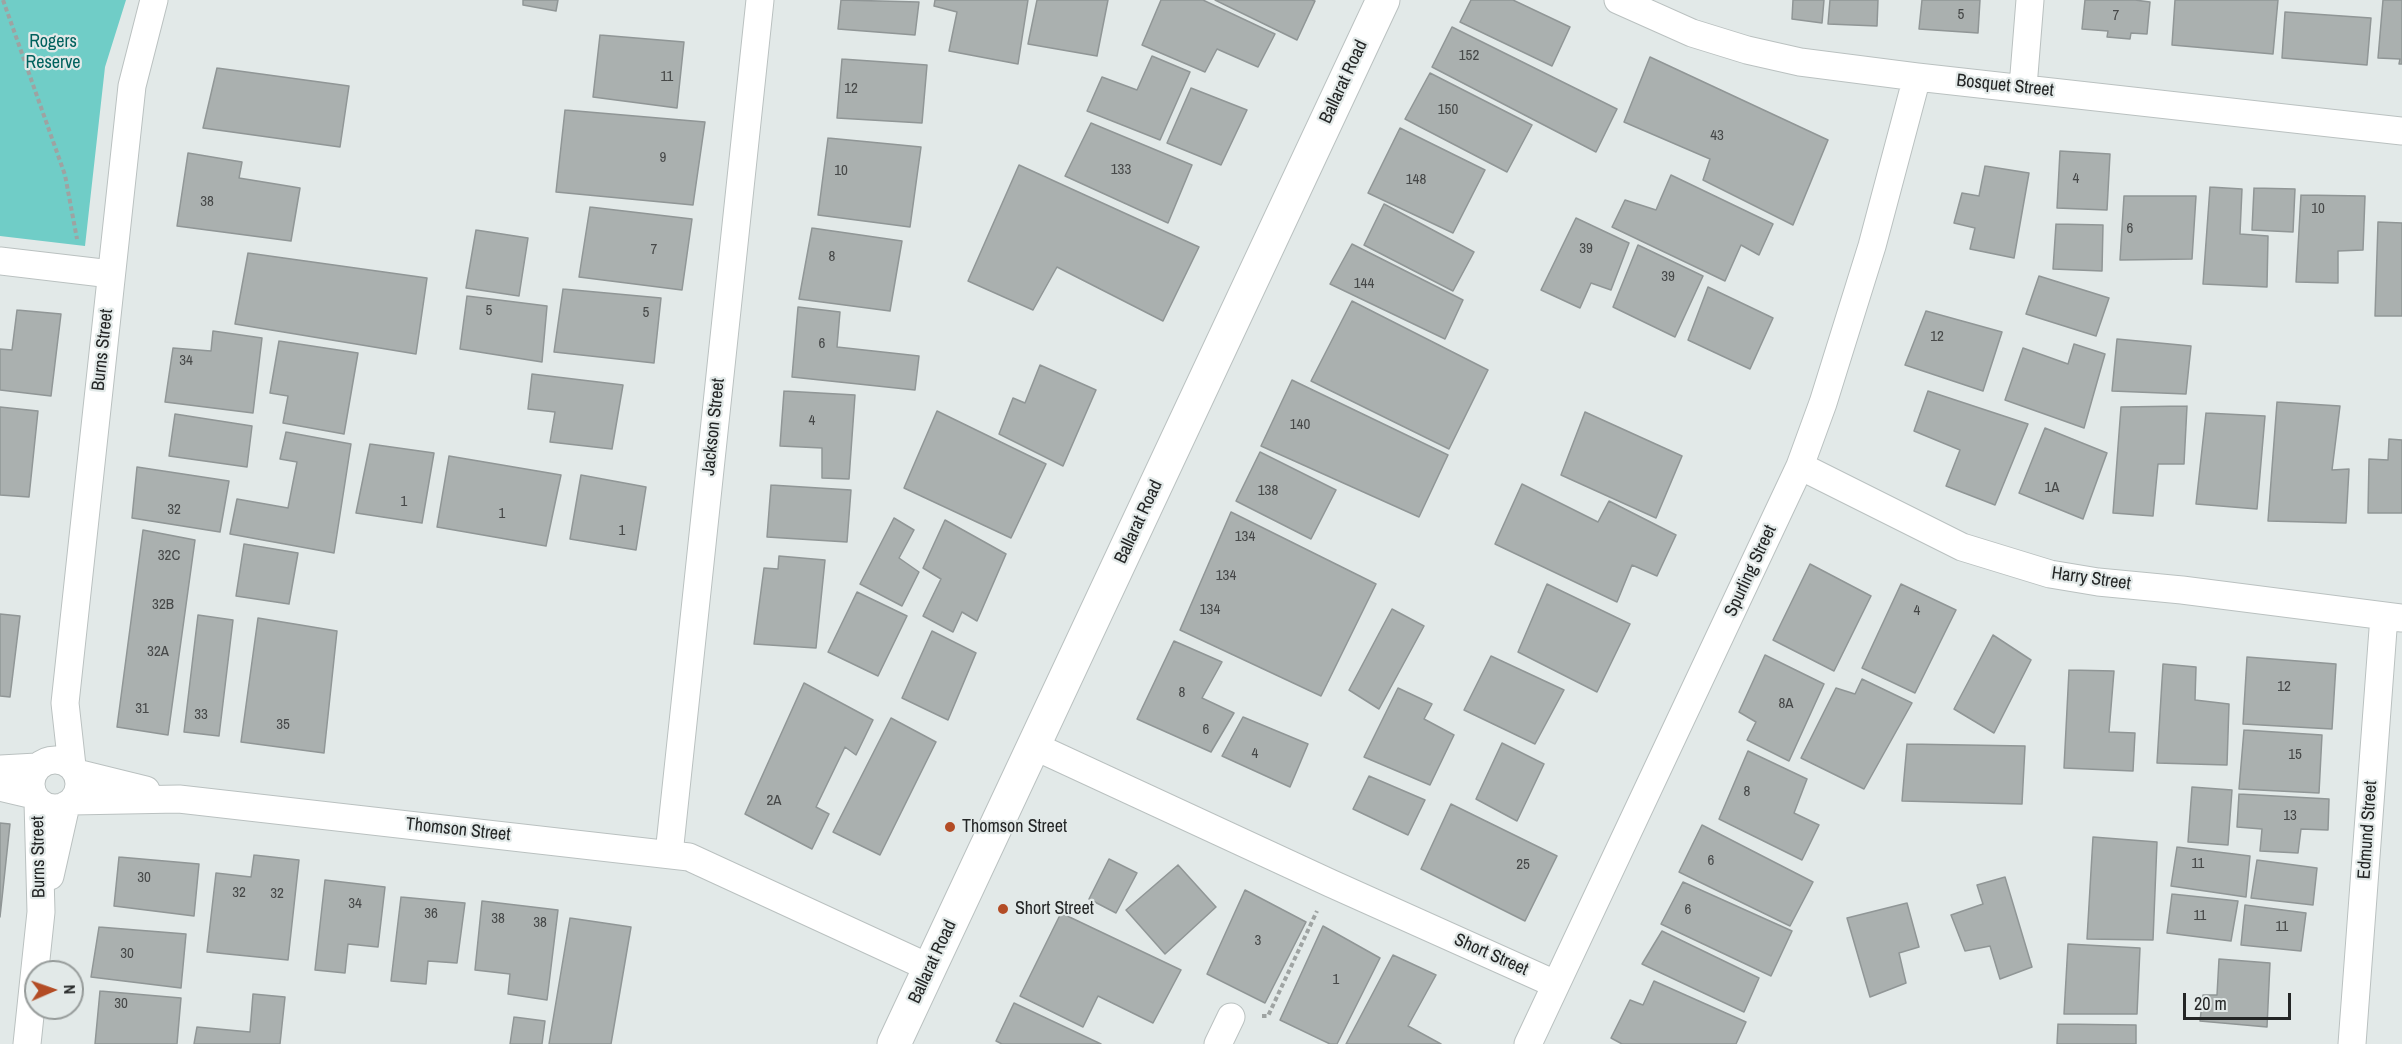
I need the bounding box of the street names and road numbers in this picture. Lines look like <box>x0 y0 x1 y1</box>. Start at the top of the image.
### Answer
street label: Ballarat Road <box>1315 37 1373 127</box>
street label: Bosquet Street <box>1955 70 2055 102</box>
street label: Burns Street <box>88 308 118 392</box>
street label: Jackson Street <box>698 377 730 477</box>
street label: Ballarat Road <box>1110 477 1168 567</box>
street label: Spurling Street <box>1720 522 1782 620</box>
street label: Harry Street <box>2050 563 2132 595</box>
street label: Edmund Street <box>2354 780 2382 880</box>
street label: Thomson Street <box>405 814 511 846</box>
street label: Burns Street <box>27 816 51 898</box>
street label: Ballarat Road <box>904 917 962 1007</box>
street label: Short Street <box>1451 929 1531 981</box>

